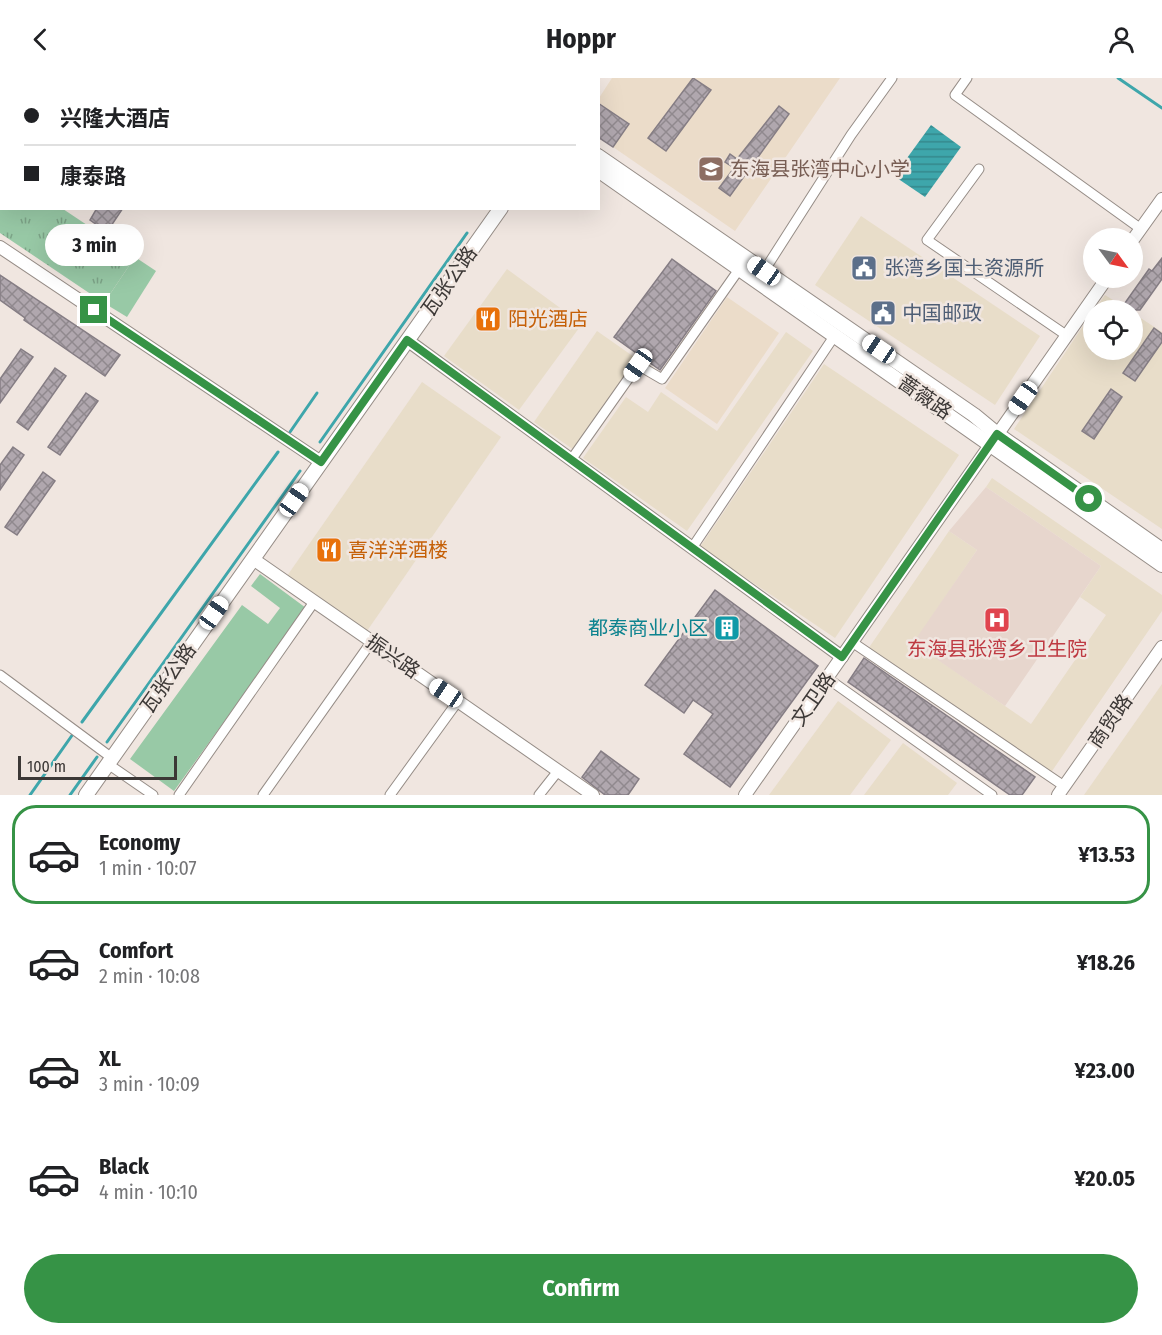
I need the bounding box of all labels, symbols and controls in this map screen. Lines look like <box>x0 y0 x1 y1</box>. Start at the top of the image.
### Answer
icon: back <box>24 23 57 56</box>
text: Hoppr <box>546 23 616 55</box>
icon: person <box>1105 23 1138 56</box>
text: 兴隆大酒店 <box>60 105 170 132</box>
school or university icon: 东海县张湾中心小学 <box>696 154 726 184</box>
place label: 东海县张湾中心小学 <box>730 157 910 181</box>
text: 康泰路 <box>60 163 126 190</box>
callout: 3 min <box>44 223 144 265</box>
north arrow <box>1083 228 1143 288</box>
map controls <box>1083 228 1143 360</box>
text: 3 min <box>72 233 117 257</box>
street label: 瓦张公路 <box>416 241 482 321</box>
car <box>744 253 784 289</box>
public building icon: 张湾乡国土资源所 <box>849 253 879 283</box>
place label: 张湾乡国土资源所 <box>884 256 1044 280</box>
route end <box>80 296 107 323</box>
public building icon: 中国邮政 <box>868 298 898 328</box>
button: locate <box>1083 300 1143 360</box>
place label: 中国邮政 <box>902 301 982 325</box>
restaurant icon: 阳光酒店 <box>473 304 503 334</box>
place label: 阳光酒店 <box>508 307 588 331</box>
car <box>859 331 899 367</box>
car <box>620 345 656 385</box>
street label: 蔷薇路 <box>894 370 956 424</box>
car <box>1005 378 1041 418</box>
car <box>276 480 312 520</box>
route start <box>1075 485 1102 512</box>
restaurant icon: 喜洋洋酒楼 <box>314 535 344 565</box>
place label: 喜洋洋酒楼 <box>348 538 448 562</box>
car <box>196 593 232 633</box>
hospital icon: 东海县张湾乡卫生院 <box>982 605 1012 635</box>
building icon: 都泰商业小区 <box>712 613 742 643</box>
place label: 都泰商业小区 <box>588 616 708 640</box>
street label: 振兴路 <box>362 629 424 683</box>
place label: 东海县张湾乡卫生院 <box>907 637 1087 661</box>
street label: 瓦张公路 <box>135 638 201 718</box>
street label: 文卫路 <box>786 668 840 730</box>
car <box>426 675 466 711</box>
street label: 商贸路 <box>1083 690 1137 752</box>
scale bar <box>18 753 177 780</box>
text: 100 m <box>27 757 66 776</box>
icon: car <box>27 828 81 882</box>
text: Economy <box>99 829 180 856</box>
text: ¥13.53 <box>1078 841 1135 868</box>
text: 1 min · 10:07 <box>99 856 197 880</box>
icon: car <box>27 936 81 990</box>
text: Comfort <box>99 937 173 964</box>
text: ¥18.26 <box>1077 949 1135 976</box>
text: 2 min · 10:08 <box>99 964 200 988</box>
icon: car <box>27 1044 81 1098</box>
text: XL <box>99 1045 121 1072</box>
text: ¥23.00 <box>1075 1057 1135 1084</box>
text: 3 min · 10:09 <box>99 1072 200 1096</box>
icon: car <box>27 1152 81 1206</box>
text: Black <box>99 1153 149 1180</box>
text: ¥20.05 <box>1074 1165 1135 1192</box>
text: 4 min · 10:10 <box>99 1180 198 1204</box>
button: Confirm <box>24 1254 1138 1323</box>

